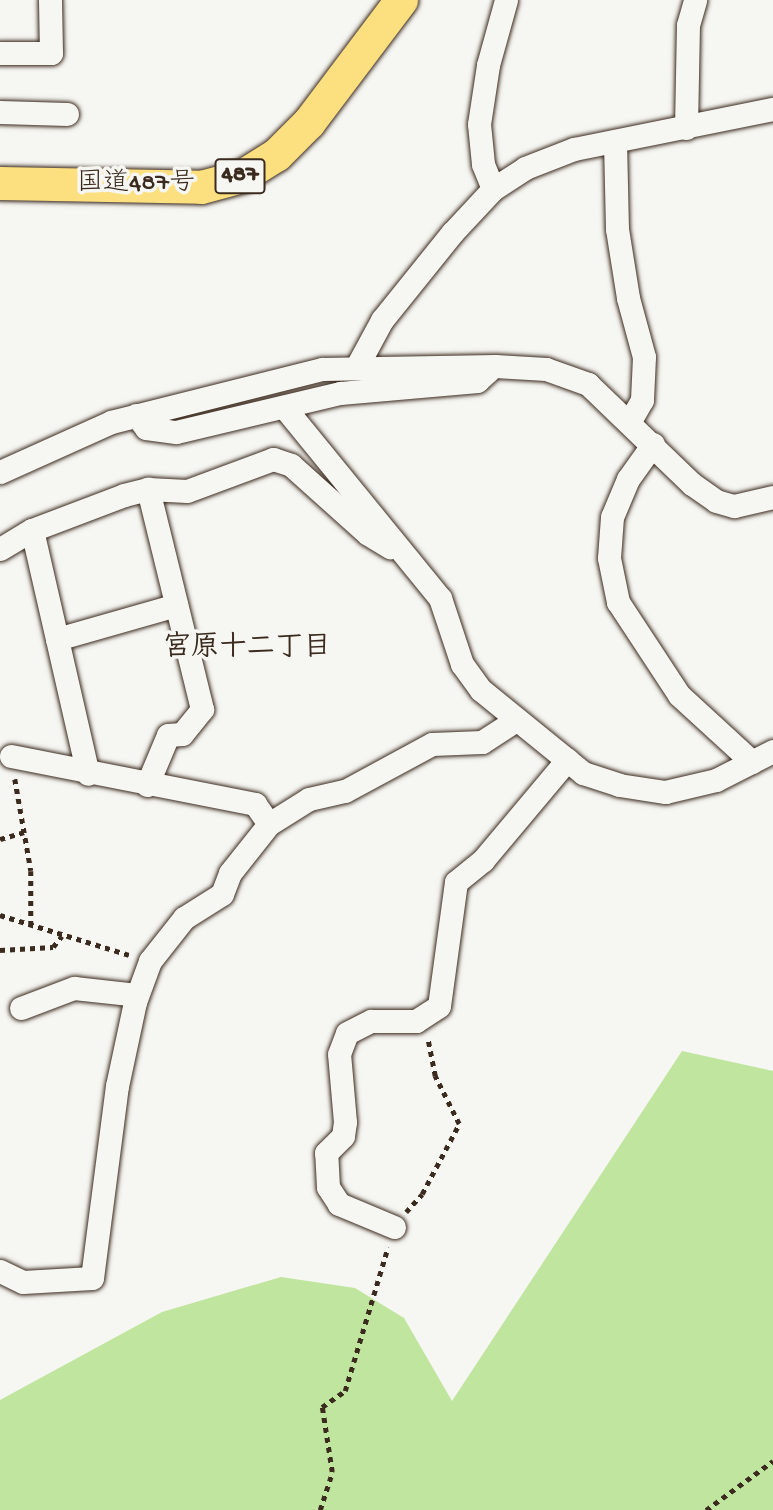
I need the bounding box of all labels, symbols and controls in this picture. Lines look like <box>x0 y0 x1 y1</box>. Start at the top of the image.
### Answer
road number: 487 <box>214 156 266 196</box>
street label: 国道487号 <box>77 169 195 201</box>
district label: 宮原十二丁目 <box>163 632 331 666</box>

